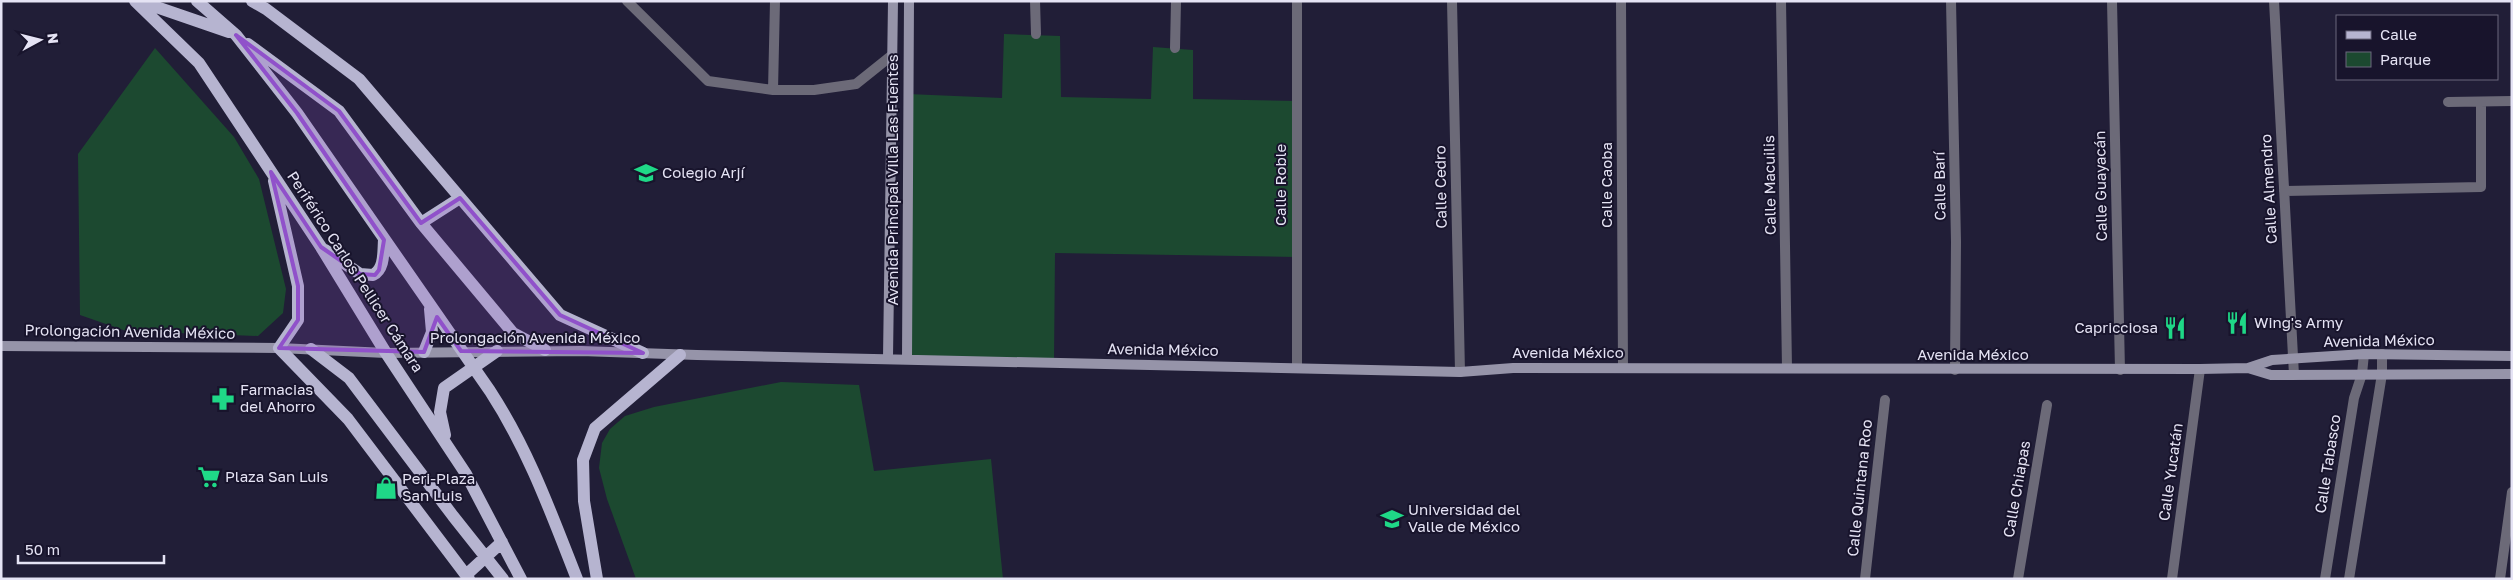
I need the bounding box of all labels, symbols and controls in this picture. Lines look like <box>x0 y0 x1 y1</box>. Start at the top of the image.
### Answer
north arrow <box>15 15 65 65</box>
legend <box>2336 15 2498 80</box>
text: Calle <box>2380 25 2417 43</box>
text: N <box>44 32 62 45</box>
text: Parque <box>2380 50 2431 68</box>
street label: Avenida Principal Villa Las Fuentes <box>883 54 901 306</box>
street label: Calle Guayacán <box>2090 131 2110 242</box>
street label: Calle Almendro <box>2256 134 2280 245</box>
street label: Calle Macuilis <box>1759 135 1779 235</box>
street label: Calle Caoba <box>1597 142 1615 228</box>
street label: Calle Roble <box>1271 144 1289 226</box>
street label: Calle Cedro <box>1430 145 1450 229</box>
street label: Calle Barí <box>1929 150 1949 221</box>
school or university icon: Colegio Arjí <box>633 160 659 186</box>
place label: Colegio Arjí <box>662 163 745 181</box>
street label: Periférico Carlos Pellicer Cámara <box>284 168 428 375</box>
restaurant icon: Wing's Army <box>2224 310 2250 336</box>
place label: Wing's Army <box>2254 313 2344 331</box>
restaurant icon: Capricciosa <box>2162 315 2188 341</box>
place label: Capricciosa <box>2074 318 2158 336</box>
street label: Prolongación Avenida México <box>25 320 235 342</box>
street label: Prolongación Avenida México <box>430 328 640 346</box>
street label: Avenida México <box>2323 330 2435 350</box>
street label: Avenida México <box>1107 339 1219 359</box>
street label: Avenida México <box>1512 343 1624 361</box>
street label: Avenida México <box>1917 345 2029 363</box>
place label: Farmacias del Ahorro <box>240 380 315 415</box>
pharmacy icon: Farmacias del Ahorro <box>210 386 236 412</box>
street label: Calle Tabasco <box>2310 413 2344 515</box>
street label: Calle Quintana Roo <box>1843 418 1875 557</box>
street label: Calle Yucatán <box>2154 422 2186 522</box>
street label: Calle Chiapas <box>1999 439 2033 539</box>
supermarket icon: Plaza San Luis <box>196 464 222 490</box>
place label: Plaza San Luis <box>225 467 328 485</box>
place label: Peri-Plaza San Luis <box>402 469 475 504</box>
shop icon: Peri-Plaza San Luis <box>373 475 399 501</box>
place label: Universidad del Valle de México <box>1408 500 1520 535</box>
school or university icon: Universidad del Valle de México <box>1379 506 1405 532</box>
scale bar <box>18 532 164 564</box>
text: 50 m <box>25 540 60 558</box>

